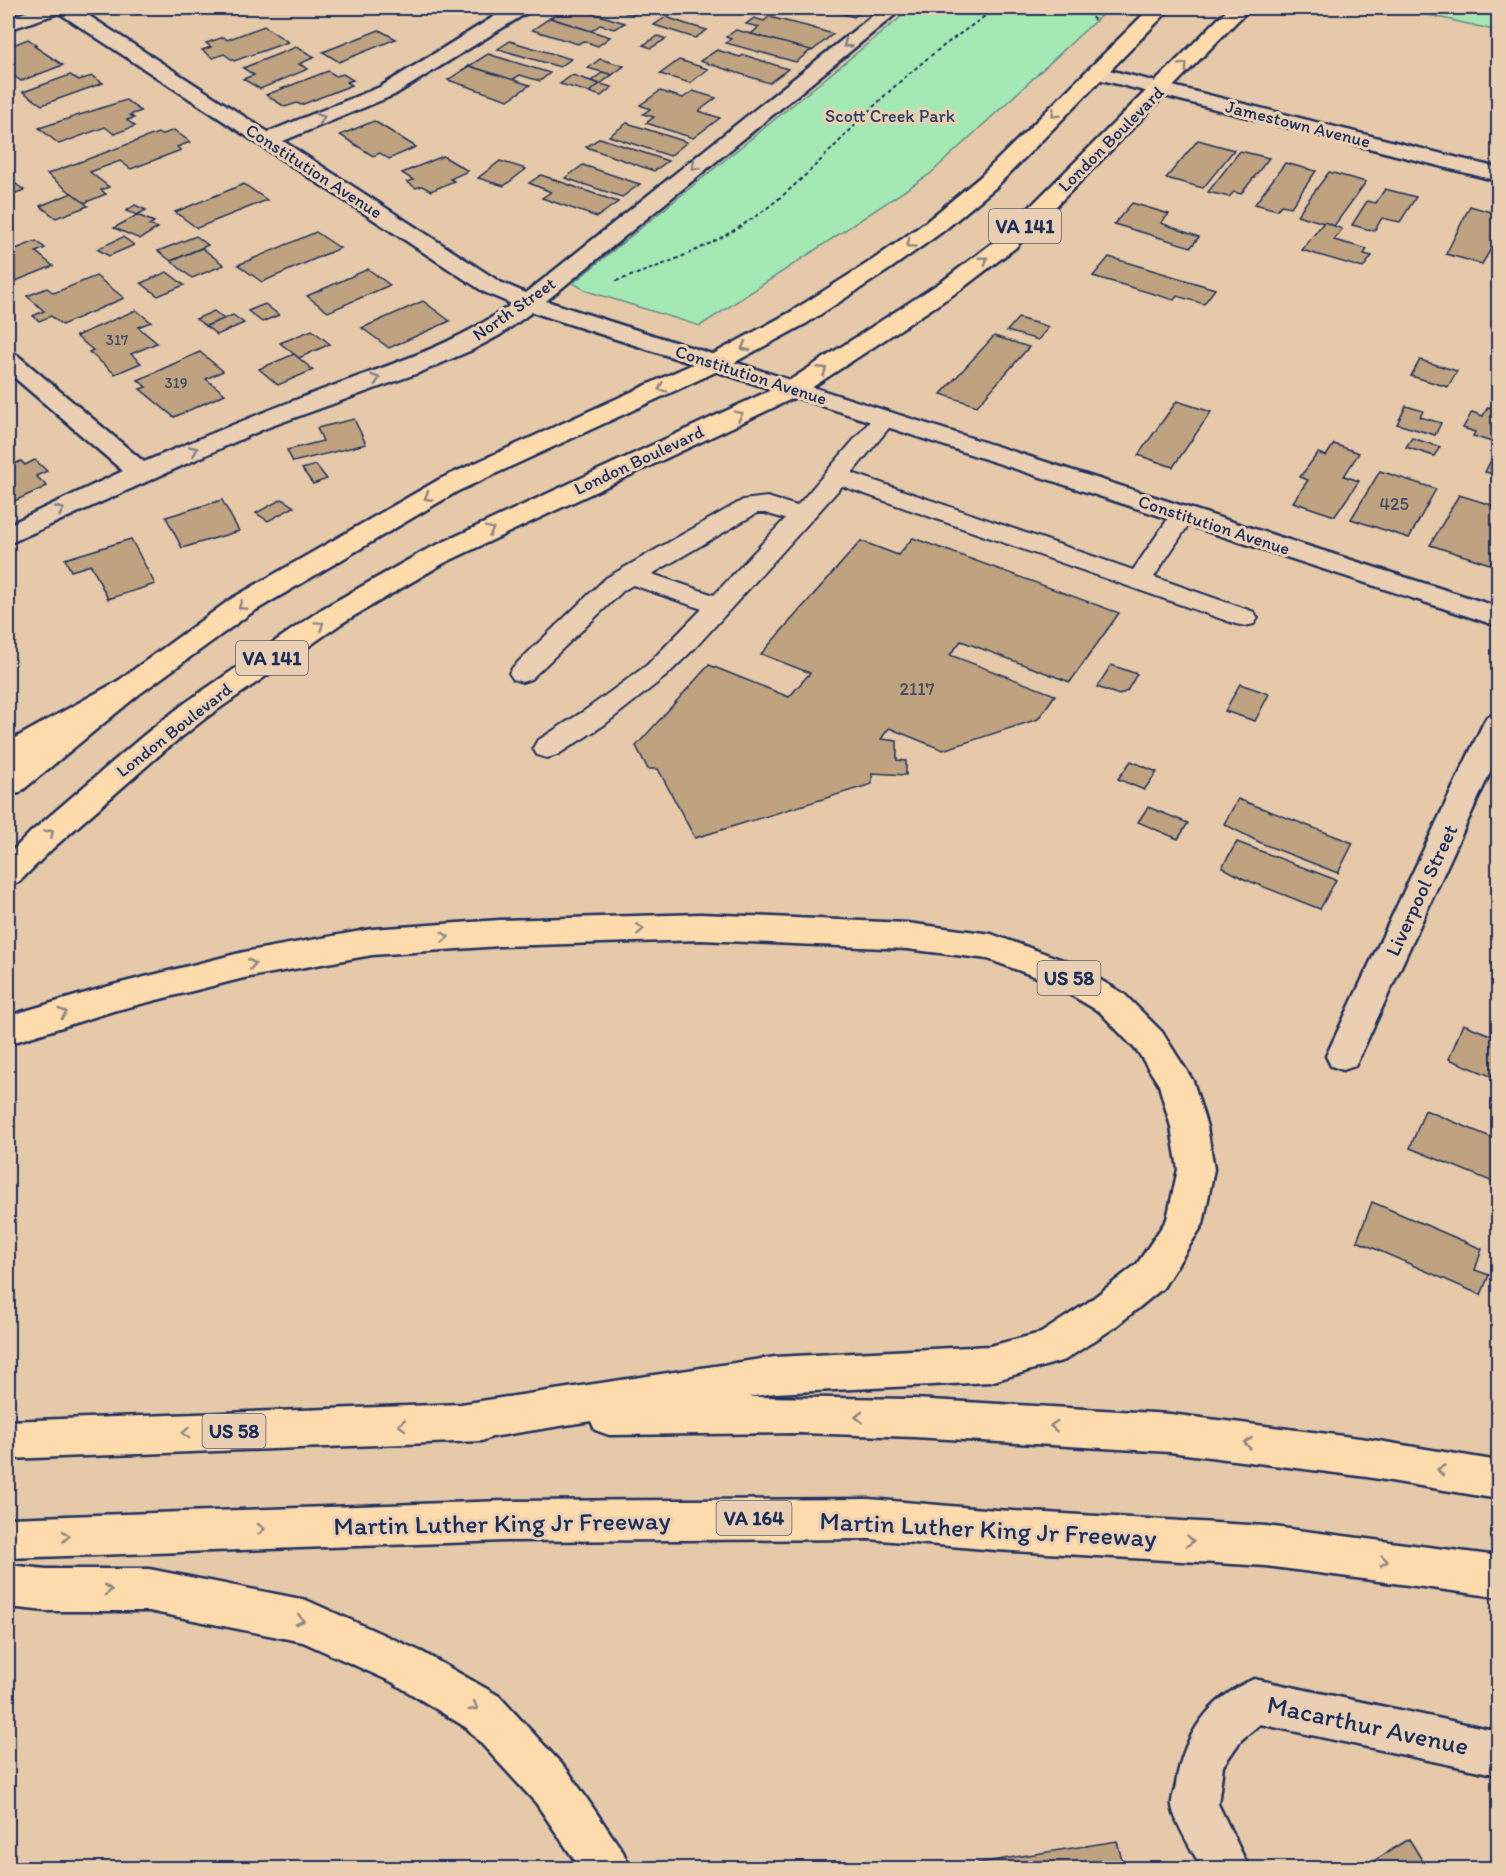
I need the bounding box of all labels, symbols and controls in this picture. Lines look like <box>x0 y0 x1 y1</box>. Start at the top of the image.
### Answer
one-way arrow <box>843 36 854 47</box>
one-way arrow <box>1176 62 1187 73</box>
street label: London Boulevard <box>1053 81 1169 197</box>
street label: Jamestown Avenue <box>1223 95 1373 153</box>
park label: Scott Creek Park <box>825 105 955 127</box>
one-way arrow <box>1052 107 1062 118</box>
one-way arrow <box>314 113 325 125</box>
street label: Constitution Avenue <box>242 119 386 223</box>
one-way arrow <box>691 158 702 169</box>
road number: VA 141 <box>989 209 1061 243</box>
one-way arrow <box>906 237 917 248</box>
one-way arrow <box>978 257 989 268</box>
street label: North Street <box>468 272 560 346</box>
house number: 317 <box>106 331 129 349</box>
street label: Constitution Avenue <box>672 340 830 410</box>
one-way arrow <box>741 340 751 351</box>
one-way arrow <box>816 366 827 377</box>
house number: 319 <box>165 374 188 392</box>
one-way arrow <box>370 374 381 386</box>
one-way arrow <box>658 381 669 393</box>
one-way arrow <box>733 410 744 422</box>
street label: London Boulevard <box>571 420 707 500</box>
one-way arrow <box>188 445 199 457</box>
one-way arrow <box>424 490 434 501</box>
street label: Constitution Avenue <box>1135 490 1293 560</box>
house number: 425 <box>1379 493 1409 515</box>
one-way arrow <box>54 506 65 518</box>
one-way arrow <box>484 525 495 537</box>
one-way arrow <box>238 599 248 611</box>
one-way arrow <box>313 621 324 632</box>
road number: VA 141 <box>236 641 308 675</box>
street label: London Boulevard <box>112 678 236 782</box>
house number: 2117 <box>899 678 935 700</box>
street label: Liverpool Street <box>1380 820 1463 960</box>
one-way arrow <box>43 829 53 840</box>
one-way arrow <box>635 922 644 935</box>
one-way arrow <box>440 931 449 944</box>
one-way arrow <box>247 958 257 970</box>
road number: US 58 <box>1038 961 1100 995</box>
one-way arrow <box>57 1008 68 1020</box>
one-way arrow <box>854 1410 863 1423</box>
road number: US 58 <box>202 1414 266 1448</box>
one-way arrow <box>397 1418 406 1431</box>
one-way arrow <box>1049 1420 1058 1433</box>
one-way arrow <box>182 1426 191 1439</box>
one-way arrow <box>1243 1437 1252 1449</box>
one-way arrow <box>1436 1465 1445 1477</box>
road number: VA 164 <box>716 1501 792 1535</box>
street label: Martin Luther King Jr Freeway <box>333 1504 671 1542</box>
street label: Martin Luther King Jr Freeway <box>819 1504 1157 1554</box>
one-way arrow <box>256 1523 265 1535</box>
one-way arrow <box>61 1530 70 1542</box>
one-way arrow <box>1185 1534 1194 1547</box>
one-way arrow <box>1379 1555 1388 1567</box>
one-way arrow <box>103 1584 112 1596</box>
one-way arrow <box>295 1613 305 1626</box>
street label: Macarthur Avenue <box>1264 1688 1472 1762</box>
one-way arrow <box>468 1699 478 1711</box>

